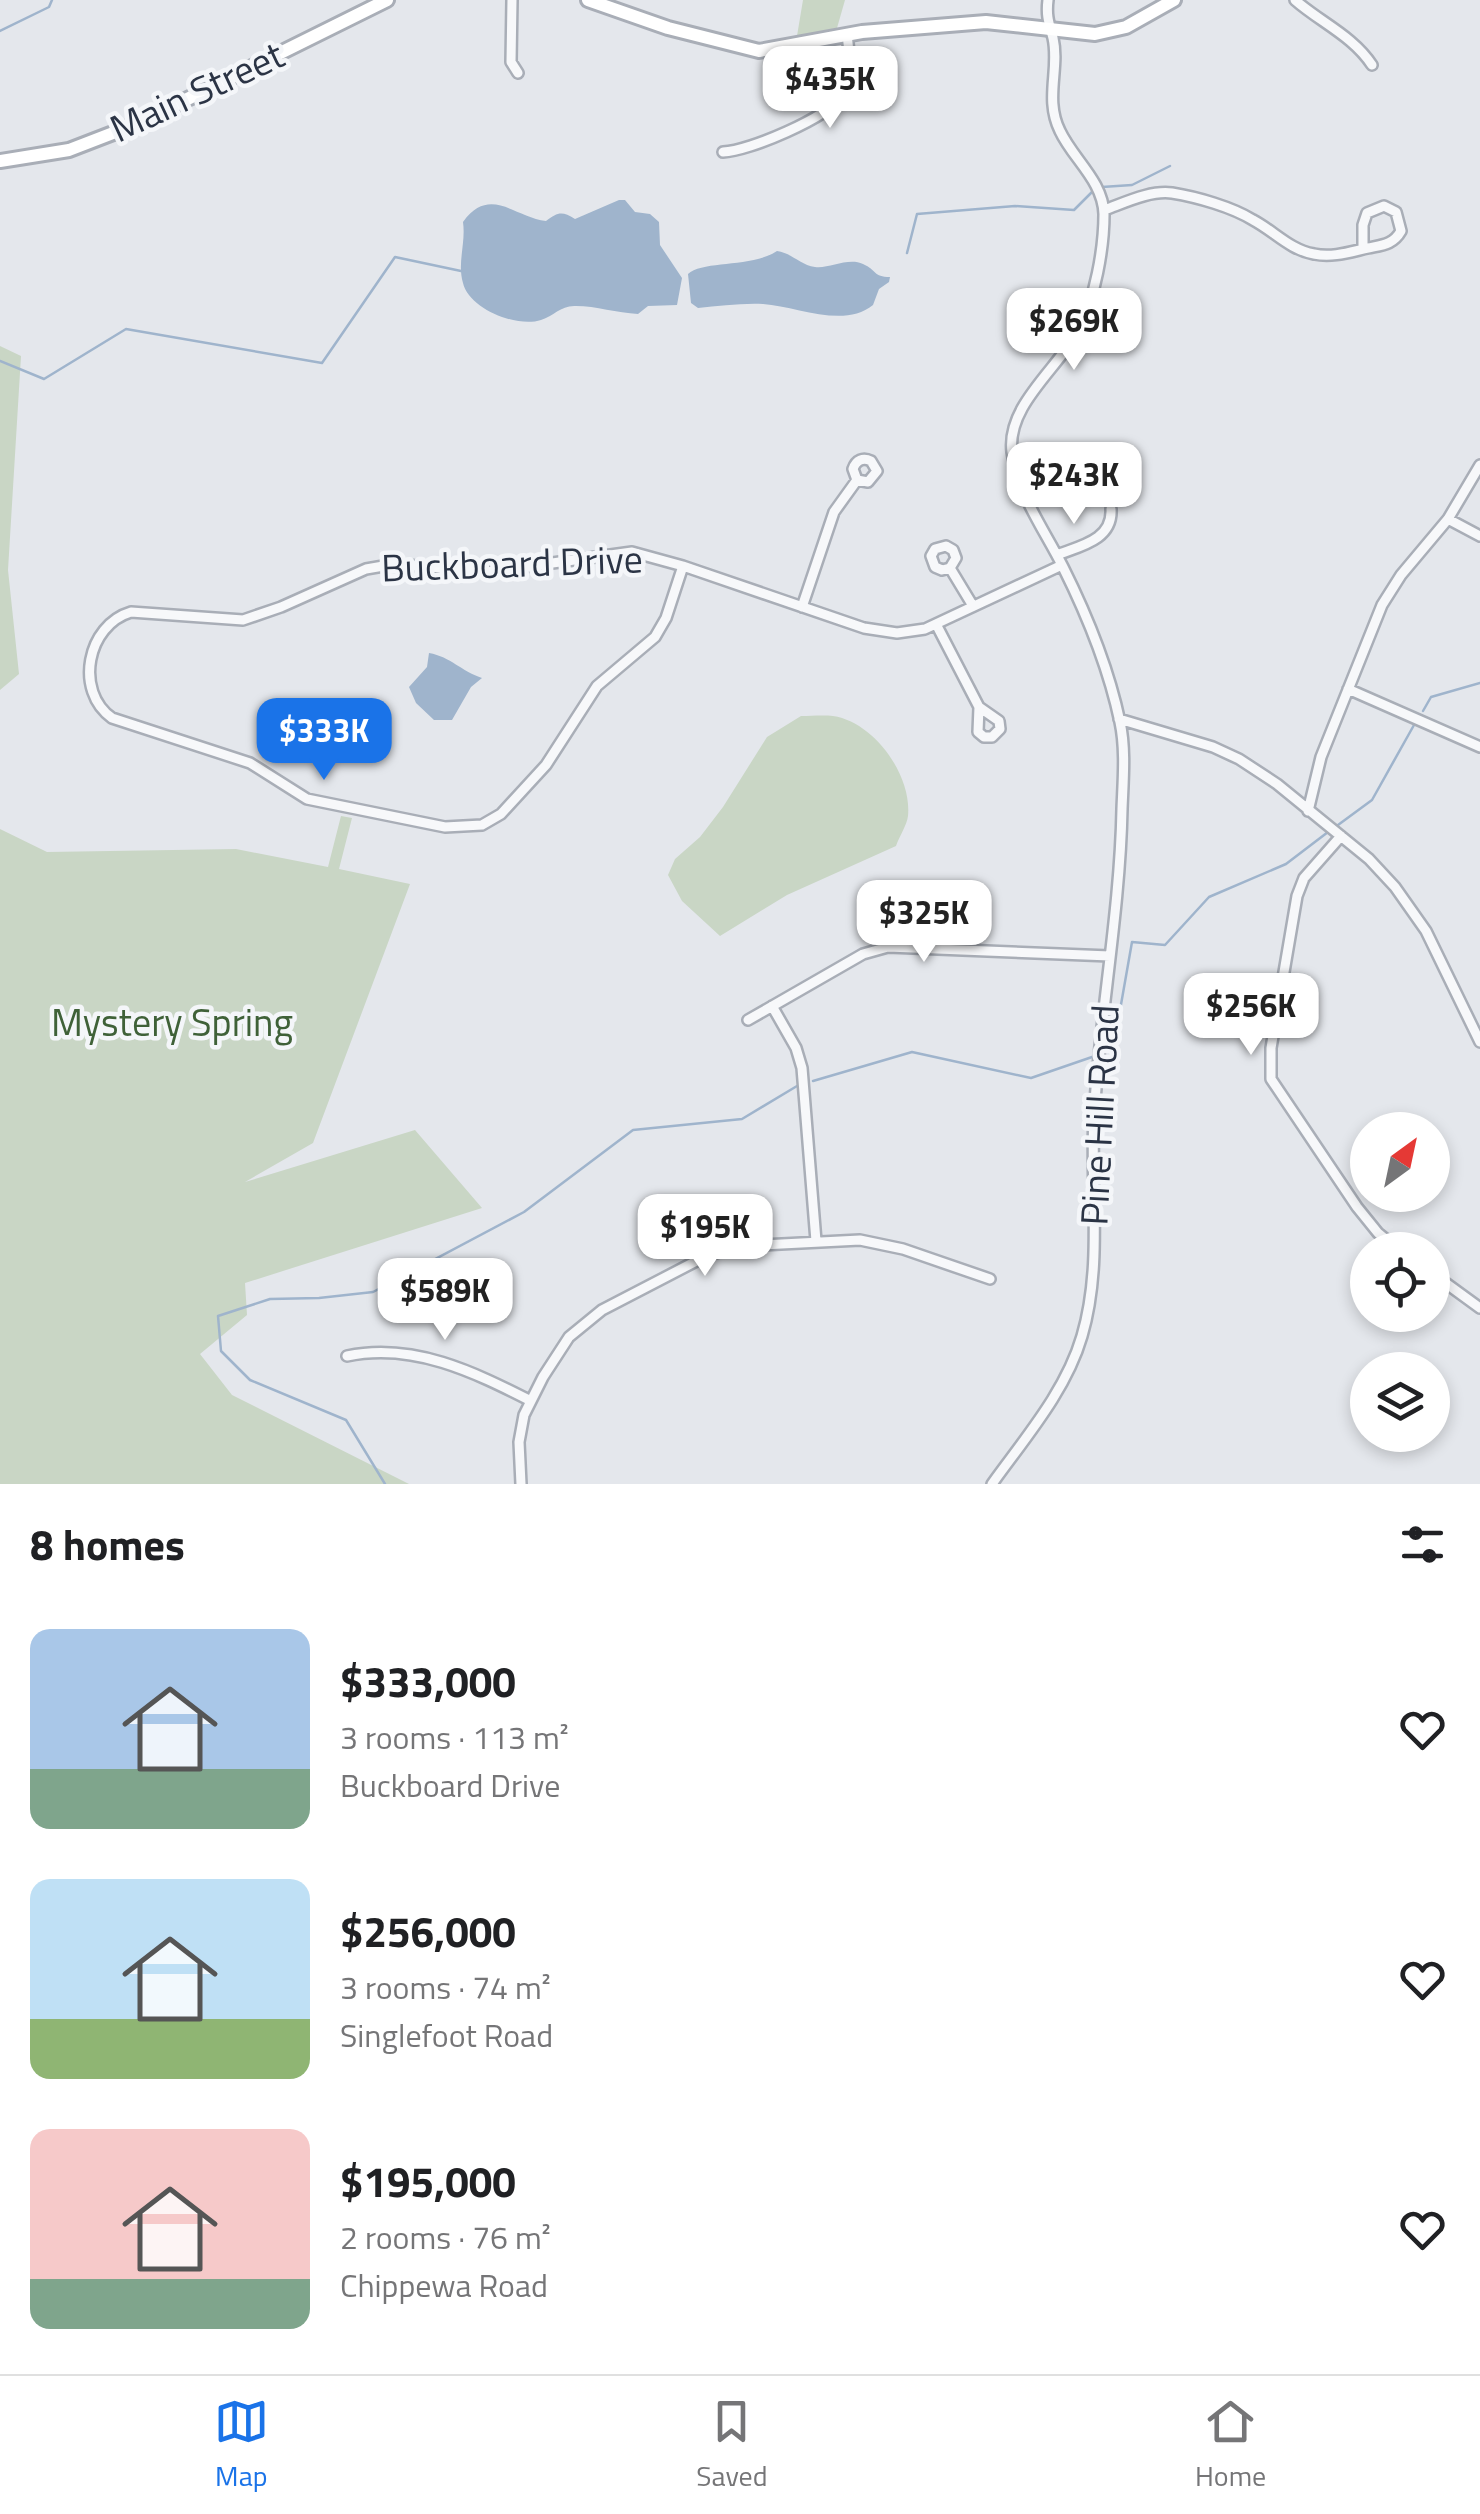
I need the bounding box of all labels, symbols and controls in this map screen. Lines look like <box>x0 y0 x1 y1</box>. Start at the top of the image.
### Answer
street label: Main Street <box>100 26 293 157</box>
pin: $435K <box>760 46 900 131</box>
text: $435K <box>785 54 875 102</box>
pin: $269K <box>1004 288 1144 373</box>
text: $269K <box>1029 296 1119 344</box>
pin: $243K <box>1004 442 1144 527</box>
text: $243K <box>1029 450 1119 498</box>
street label: Buckboard Drive <box>380 529 644 597</box>
pin: $333K <box>254 698 394 783</box>
text: $333K <box>279 706 369 754</box>
pin: $325K <box>854 880 994 965</box>
text: $325K <box>879 888 969 936</box>
pin: $256K <box>1181 973 1321 1058</box>
text: $256K <box>1206 981 1296 1029</box>
park label: Mystery Spring <box>51 993 293 1051</box>
street label: Pine Hill Road <box>1064 1003 1134 1227</box>
north arrow <box>1350 1112 1450 1212</box>
map controls <box>1350 1112 1450 1452</box>
pin: $195K <box>635 1194 775 1279</box>
text: $195K <box>660 1202 750 1250</box>
button: locate <box>1350 1232 1450 1332</box>
pin: $589K <box>375 1258 515 1343</box>
text: $589K <box>400 1266 490 1314</box>
button: layers <box>1350 1352 1450 1452</box>
text: 8 homes <box>30 1512 185 1576</box>
icon: filters <box>1395 1517 1450 1572</box>
text: $333,000 <box>340 1649 516 1713</box>
icon: home <box>110 1669 230 1789</box>
icon: heart <box>1395 1702 1450 1757</box>
text: 3 rooms · 113 m² <box>340 1713 569 1761</box>
text: Buckboard Drive <box>340 1761 560 1809</box>
text: $256,000 <box>340 1899 516 1963</box>
icon: home <box>110 1919 230 2039</box>
icon: heart <box>1395 1952 1450 2007</box>
text: 3 rooms · 74 m² <box>340 1963 551 2011</box>
text: Singlefoot Road <box>340 2011 553 2059</box>
text: $195,000 <box>340 2149 516 2213</box>
icon: home <box>110 2169 230 2289</box>
icon: heart <box>1395 2202 1450 2257</box>
text: 2 rooms · 76 m² <box>340 2213 551 2261</box>
text: Chippewa Road <box>340 2261 548 2309</box>
tab: Map <box>214 2394 269 2497</box>
tab: Saved <box>696 2394 768 2497</box>
tab: Home <box>1195 2394 1266 2497</box>

